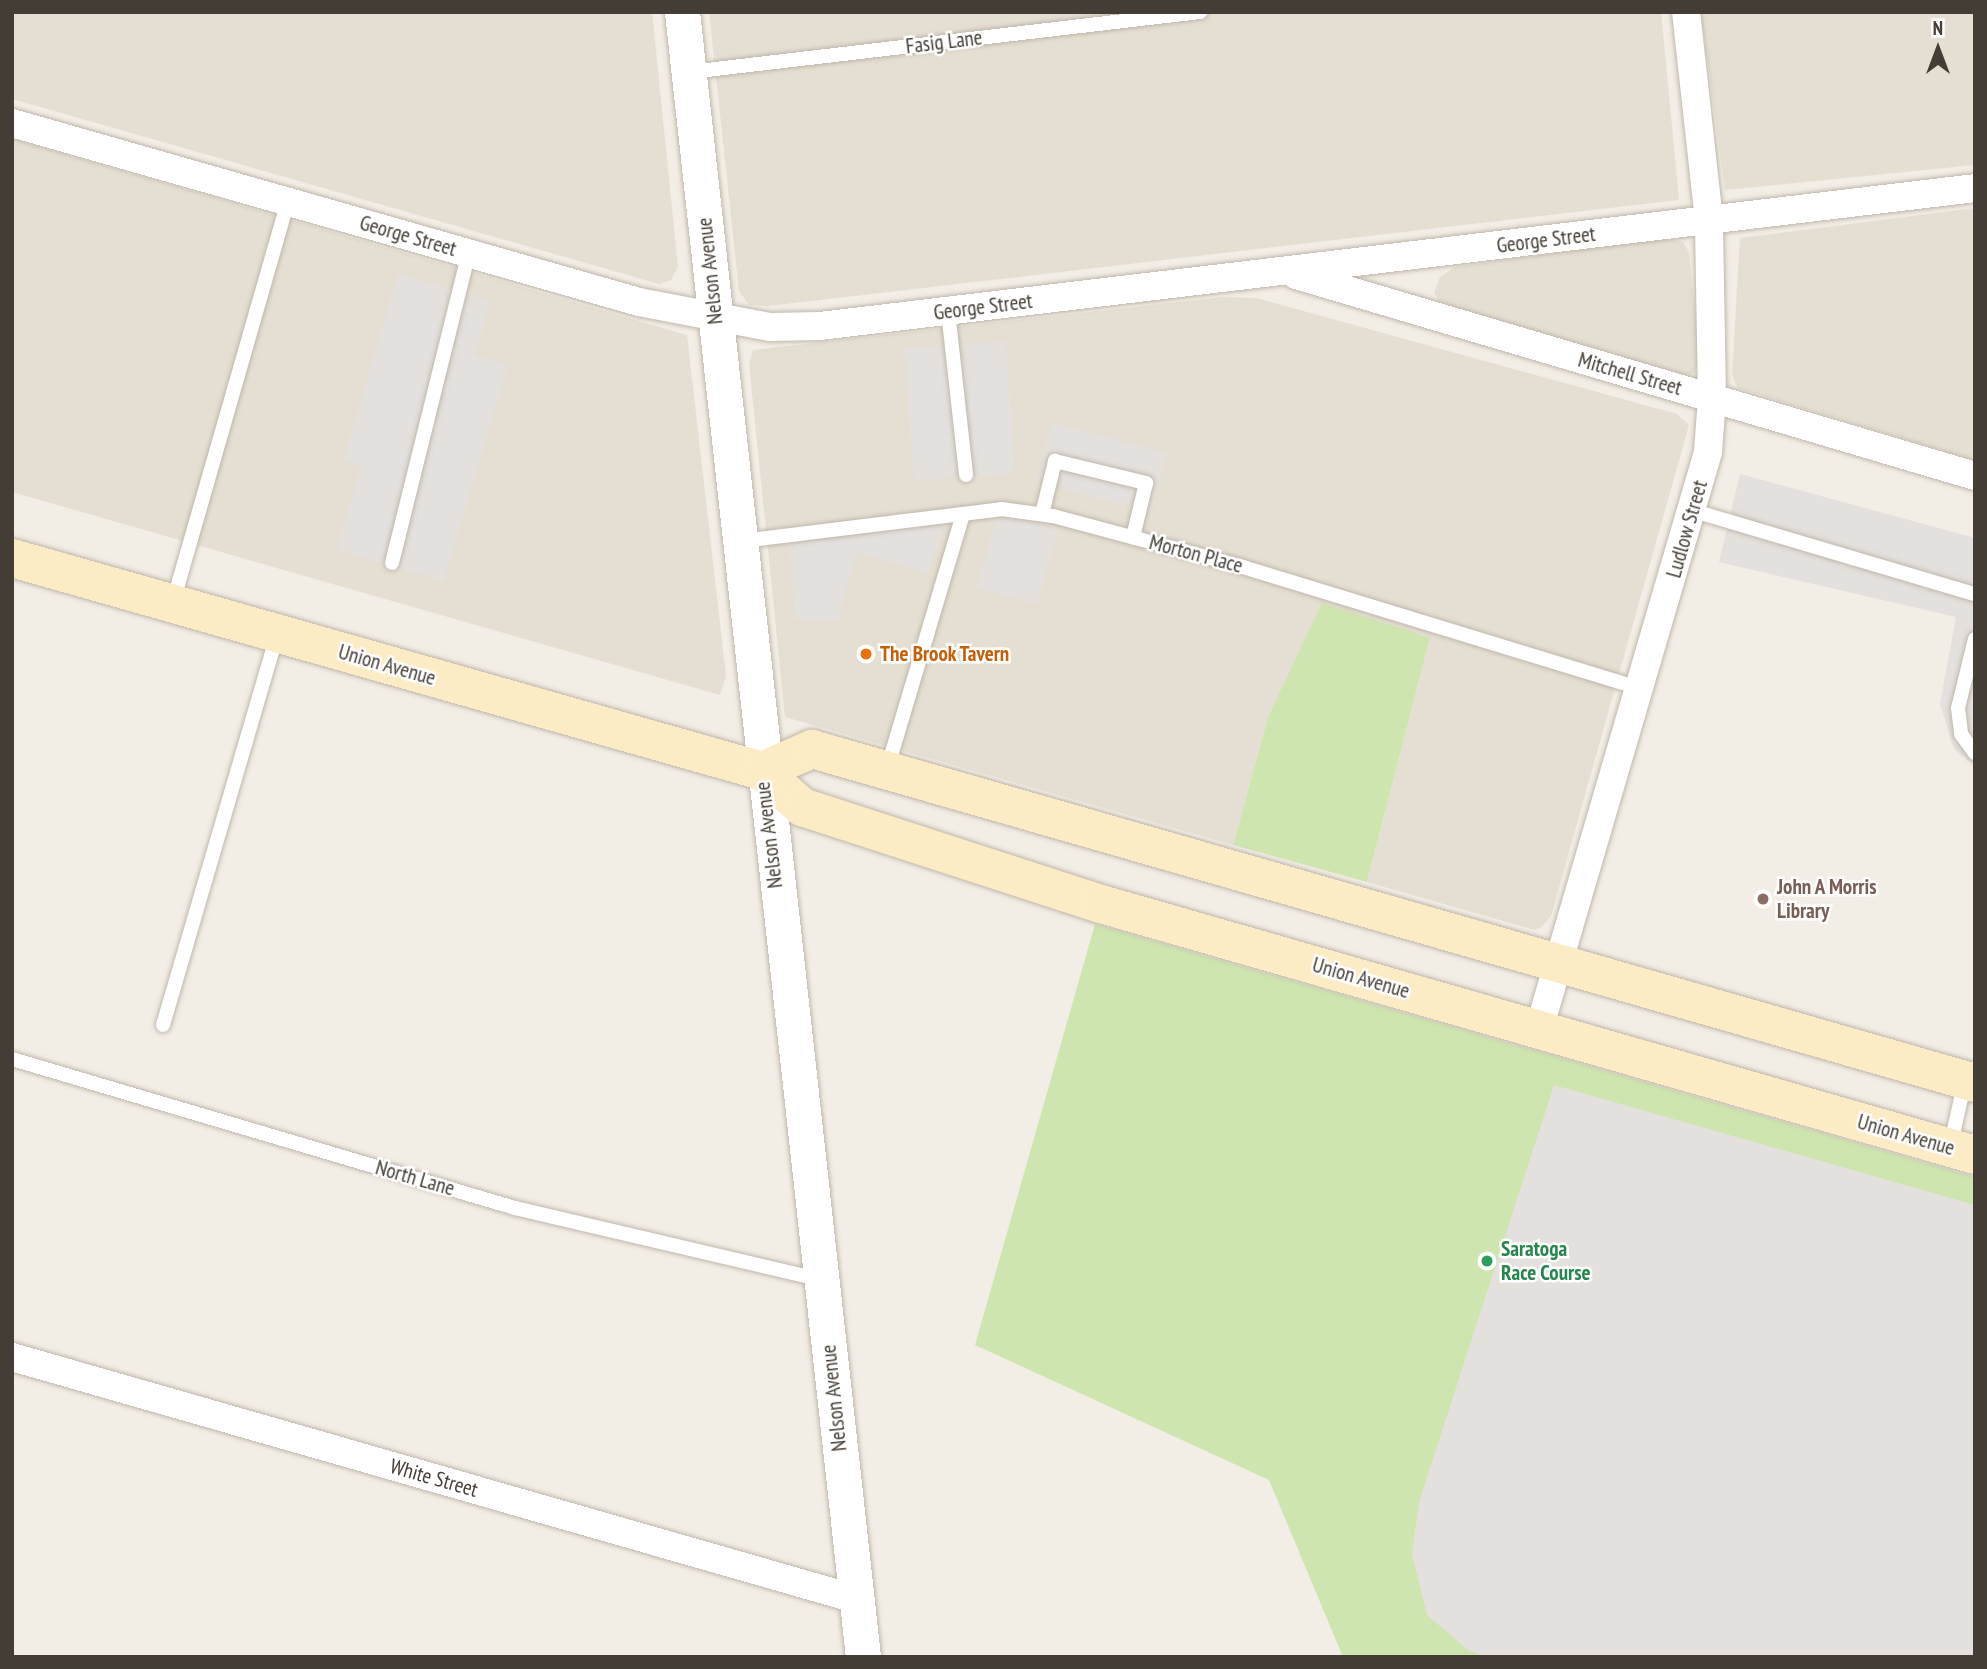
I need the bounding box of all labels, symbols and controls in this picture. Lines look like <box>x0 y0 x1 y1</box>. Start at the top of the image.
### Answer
north arrow <box>1903 14 1973 84</box>
text: N <box>1933 16 1943 40</box>
street label: Fasig Lane <box>904 25 984 59</box>
street label: George Street <box>357 210 459 262</box>
street label: Nelson Avenue <box>692 216 728 326</box>
street label: George Street <box>1495 221 1597 259</box>
street label: George Street <box>932 288 1034 326</box>
street label: Mitchell Street <box>1575 347 1685 401</box>
street label: Ludlow Street <box>1661 477 1713 581</box>
street label: Morton Place <box>1147 529 1245 579</box>
street label: Union Avenue <box>335 639 439 691</box>
place label: The Brook Tavern <box>880 641 1010 667</box>
marker: The Brook Tavern <box>858 646 874 662</box>
street label: Nelson Avenue <box>750 780 788 890</box>
place label: John A Morris Library <box>1777 874 1878 924</box>
marker: John A Morris Library <box>1755 891 1771 907</box>
street label: Union Avenue <box>1309 952 1413 1004</box>
street label: Union Avenue <box>1854 1109 1958 1161</box>
street label: North Lane <box>373 1155 457 1201</box>
place label: Saratoga Race Course <box>1501 1236 1591 1286</box>
marker: Saratoga Race Course <box>1479 1253 1495 1269</box>
street label: Nelson Avenue <box>816 1343 852 1453</box>
street label: White Street <box>387 1453 481 1503</box>

